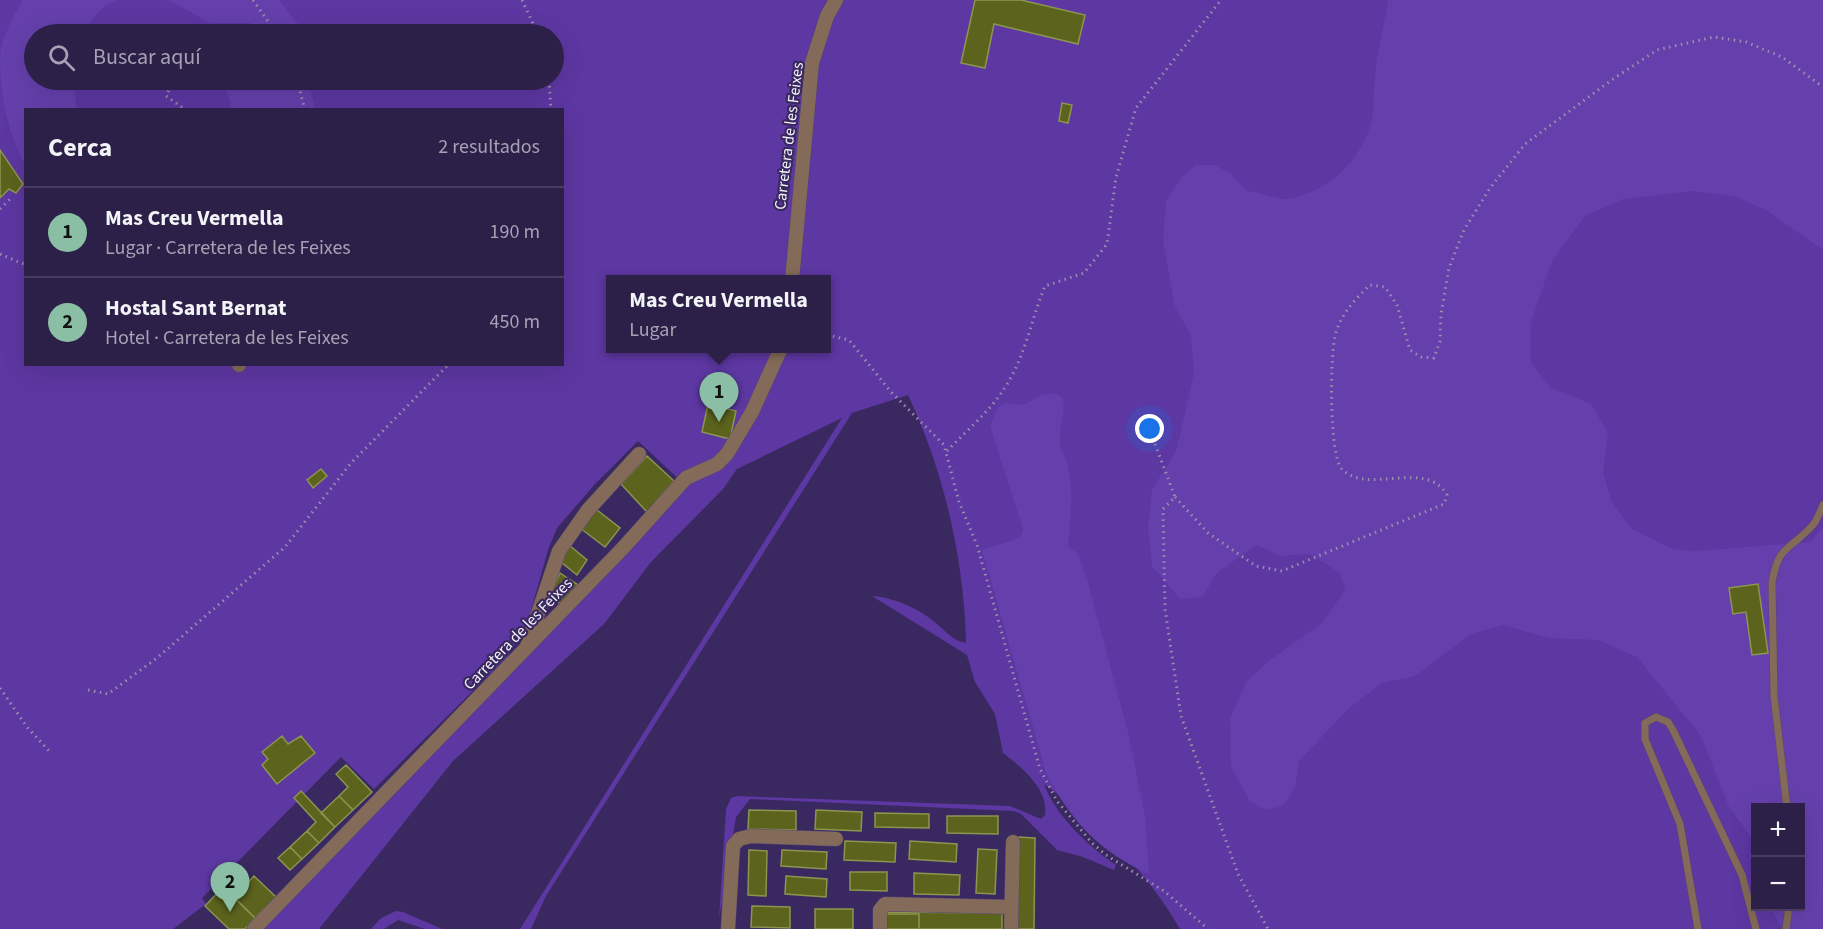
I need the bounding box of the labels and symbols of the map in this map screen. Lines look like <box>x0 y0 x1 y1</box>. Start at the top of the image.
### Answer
street label: Carretera de les Feixes <box>769 61 809 211</box>
pin: 1 <box>700 372 738 422</box>
your location <box>1135 414 1164 443</box>
street label: Carretera de les Feixes <box>459 573 578 695</box>
pin: 2 <box>210 862 250 912</box>

